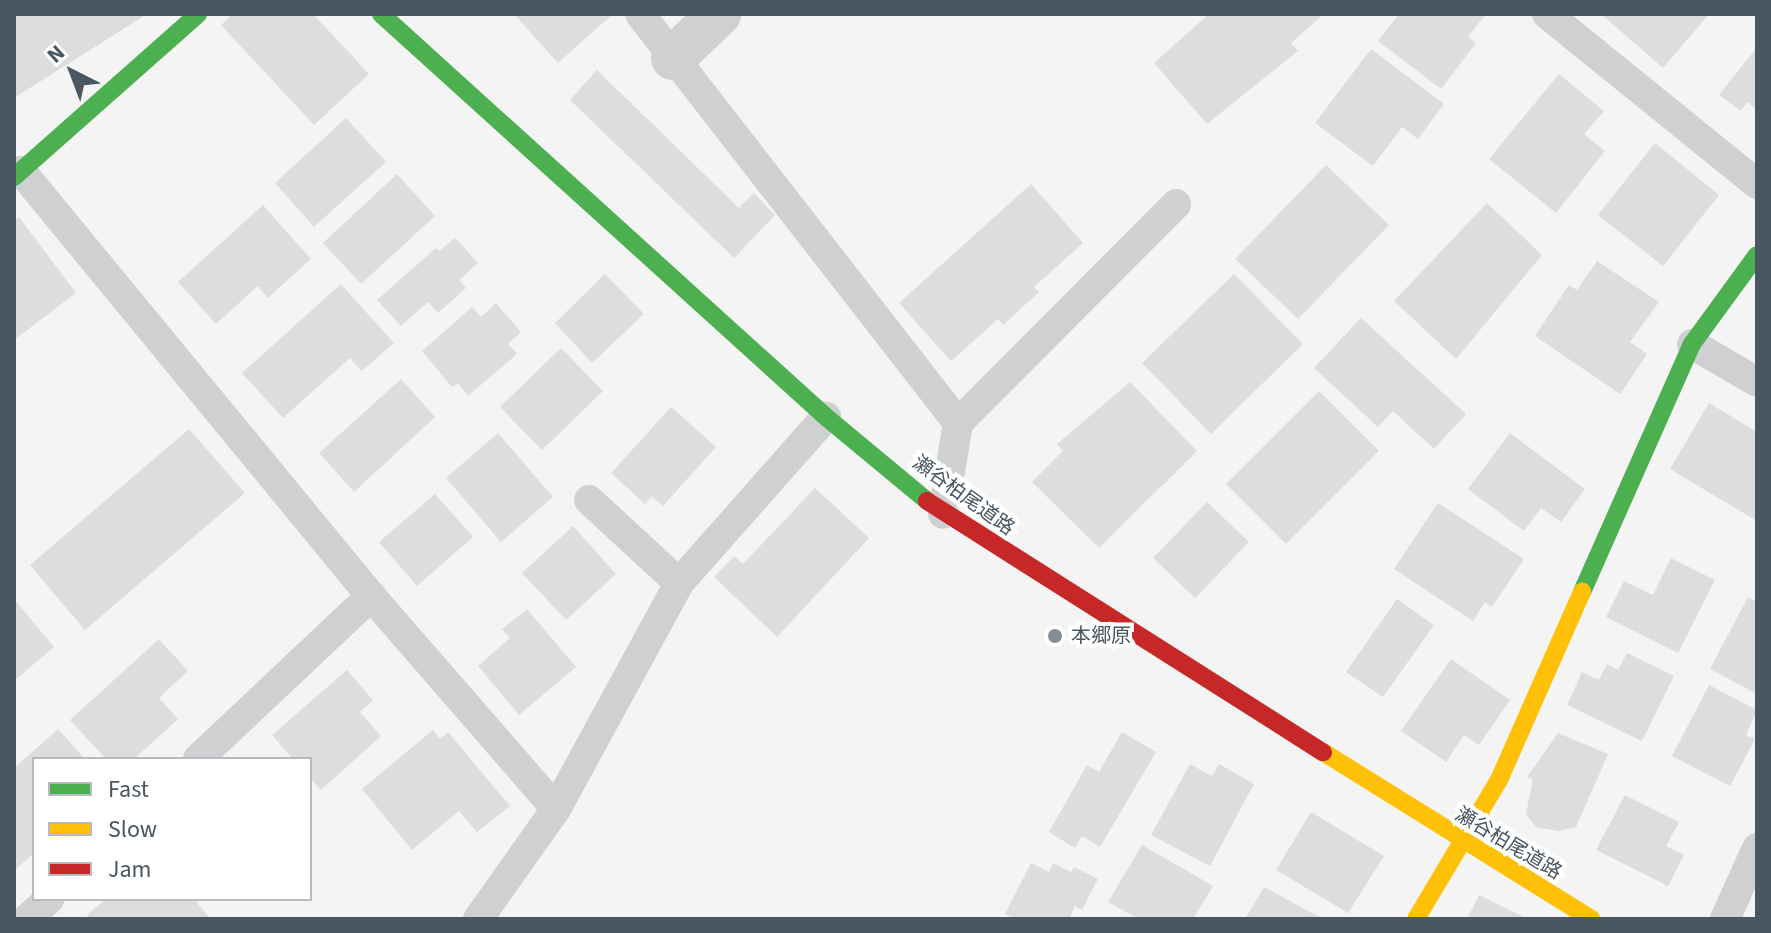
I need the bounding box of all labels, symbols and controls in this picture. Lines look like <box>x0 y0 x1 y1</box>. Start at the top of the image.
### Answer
north arrow <box>32 32 112 112</box>
text: N <box>40 37 72 71</box>
street label: 瀬谷柏尾道路 <box>907 451 1019 541</box>
place label: 本郷原 <box>1071 624 1131 648</box>
marker: 本郷原 <box>1046 627 1064 645</box>
legend <box>32 757 312 901</box>
text: Fast <box>108 772 149 807</box>
street label: 瀬谷柏尾道路 <box>1450 803 1566 885</box>
text: Slow <box>108 812 157 847</box>
text: Jam <box>108 852 152 887</box>

